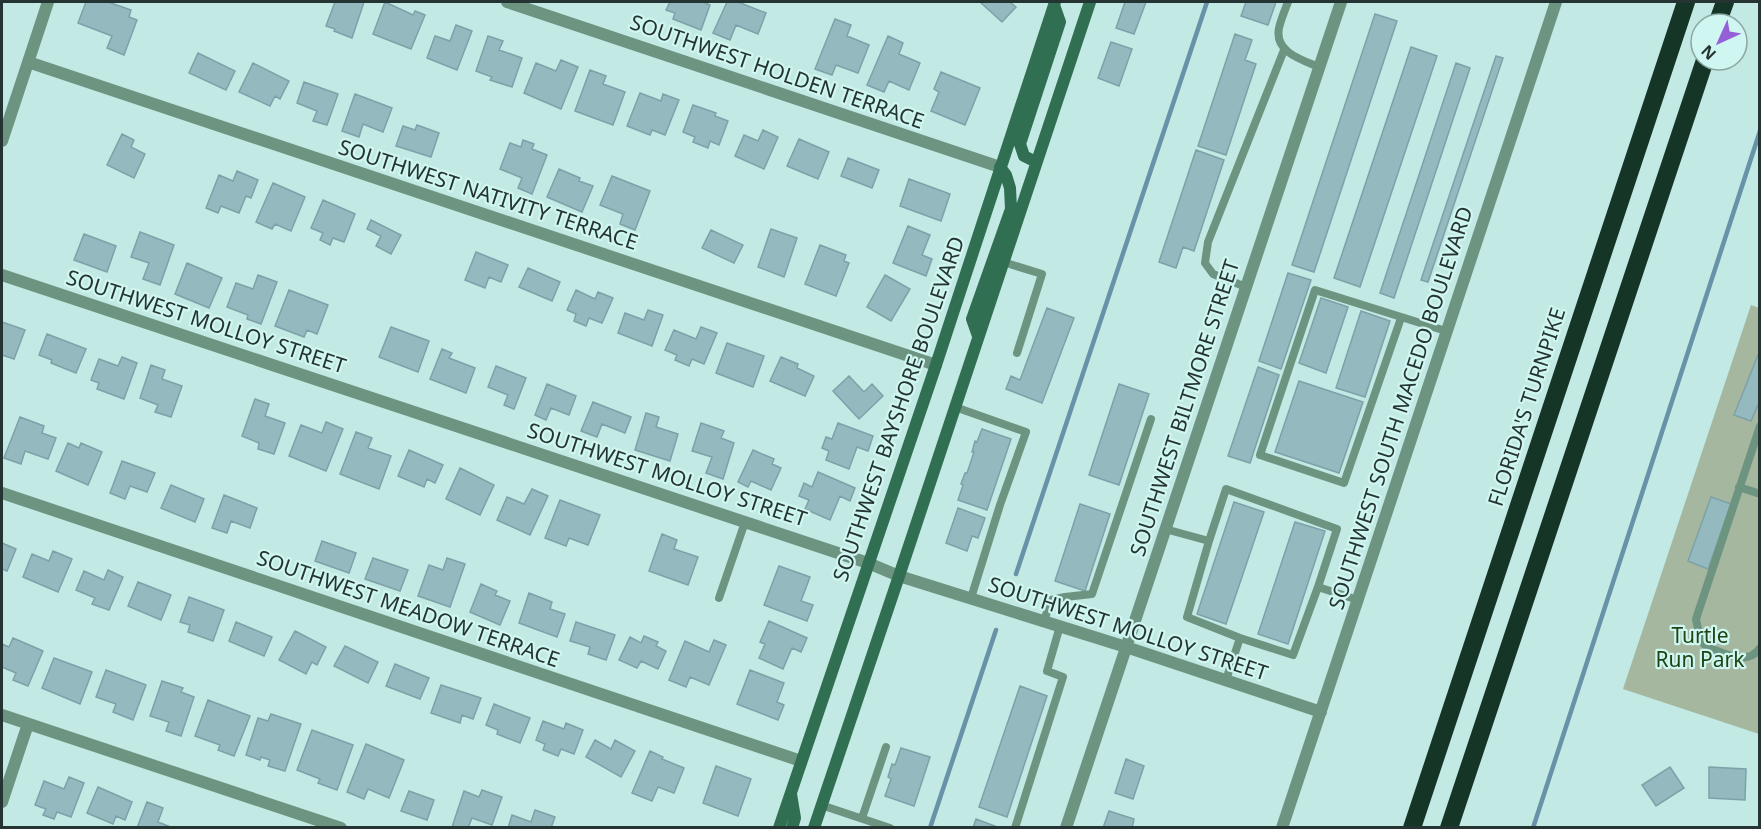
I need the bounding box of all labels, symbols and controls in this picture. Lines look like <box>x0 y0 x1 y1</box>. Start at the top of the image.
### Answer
street label: SOUTHWEST HOLDEN TERRACE <box>627 7 928 135</box>
north arrow <box>1689 12 1749 72</box>
text: N <box>1696 40 1721 65</box>
street label: SOUTHWEST NATIVITY TERRACE <box>335 132 642 256</box>
street label: SOUTHWEST SOUTH MACEDO BOULEVARD <box>1321 203 1479 613</box>
street label: SOUTHWEST BAYSHORE BOULEVARD <box>826 232 970 585</box>
street label: SOUTHWEST BILTMORE STREET <box>1123 255 1245 560</box>
street label: SOUTHWEST MOLLOY STREET <box>63 263 350 380</box>
street label: FLORIDA'S TURNPIKE <box>1481 304 1571 510</box>
street label: SOUTHWEST MOLLOY STREET <box>524 416 811 533</box>
street label: SOUTHWEST MEADOW TERRACE <box>253 543 563 673</box>
street label: SOUTHWEST MOLLOY STREET <box>985 570 1272 687</box>
park label: Turtle Run Park <box>1656 621 1745 673</box>

